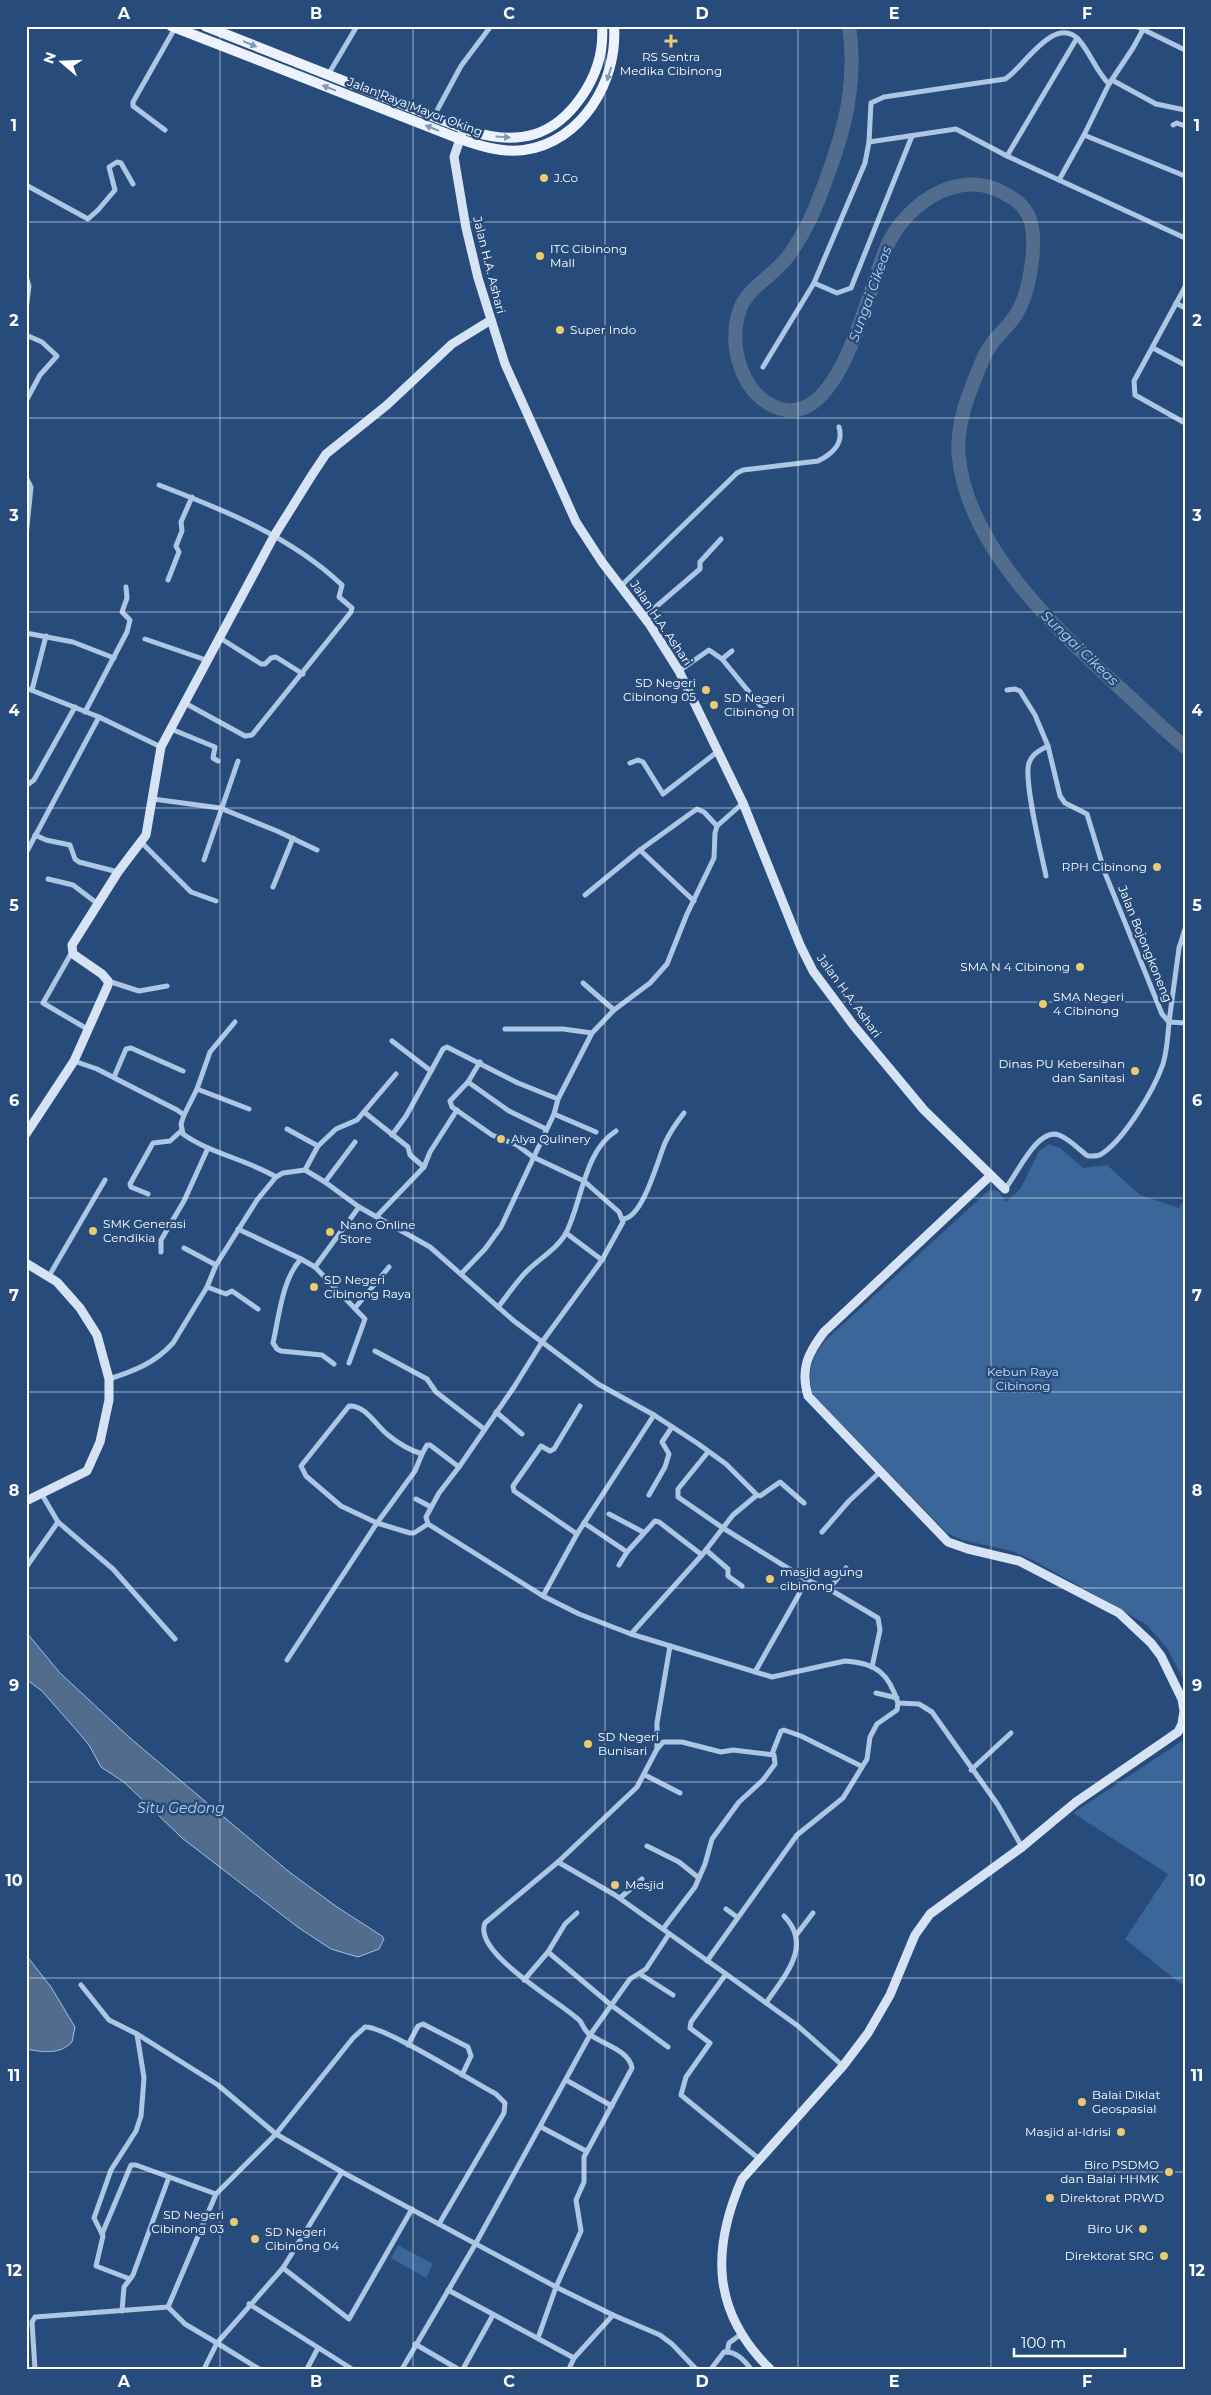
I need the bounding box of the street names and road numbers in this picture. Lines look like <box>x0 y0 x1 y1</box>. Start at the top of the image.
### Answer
street label: Jalan Raya Mayor Oking <box>345 73 485 139</box>
street label: Jalan H.A. Ashari <box>470 214 509 315</box>
street label: Jalan H.A. Ashari <box>627 576 695 668</box>
street label: Jalan Bojongkoneng <box>1115 882 1176 1004</box>
street label: Jalan H.A. Ashari <box>813 950 885 1040</box>

